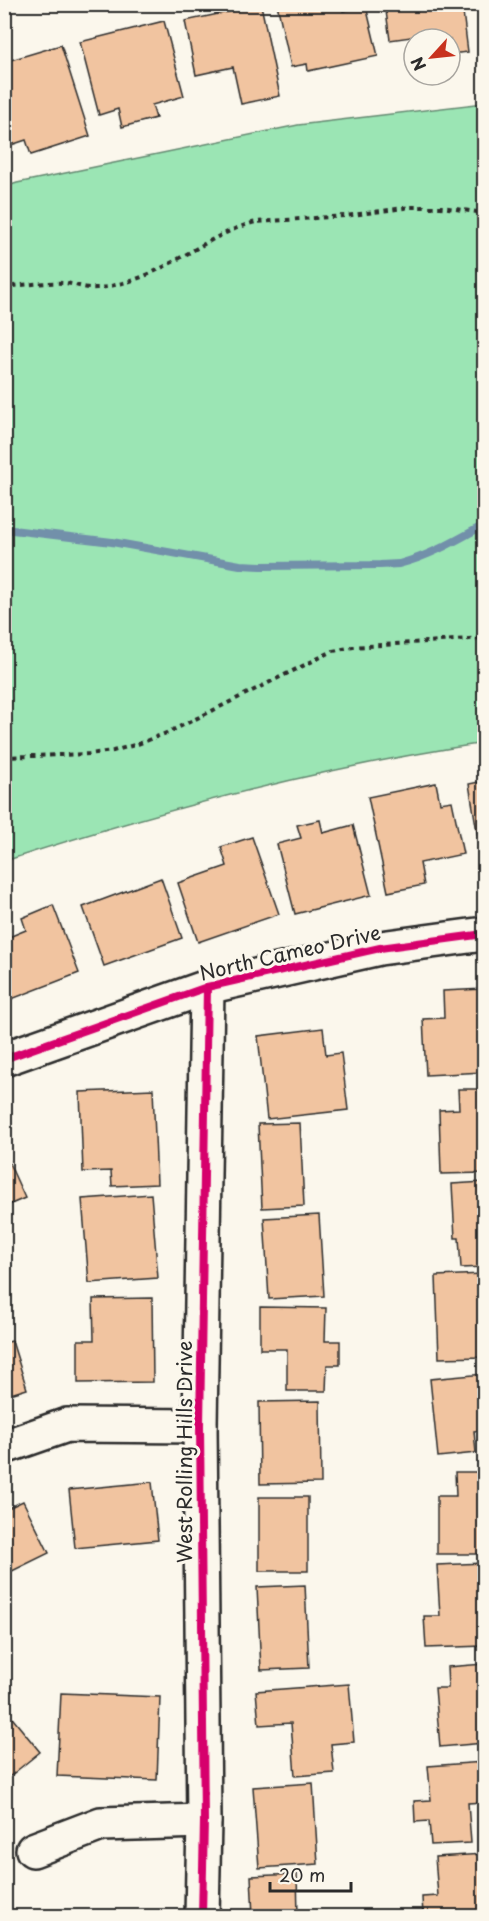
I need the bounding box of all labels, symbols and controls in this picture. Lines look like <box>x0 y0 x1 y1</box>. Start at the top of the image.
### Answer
north arrow <box>402 27 462 87</box>
text: N <box>404 53 431 75</box>
street label: North Cameo Drive <box>196 917 383 987</box>
street label: West Rolling Hills Drive <box>169 1341 199 1563</box>
scale bar <box>270 1855 351 1893</box>
text: 20 m <box>279 1861 325 1888</box>

